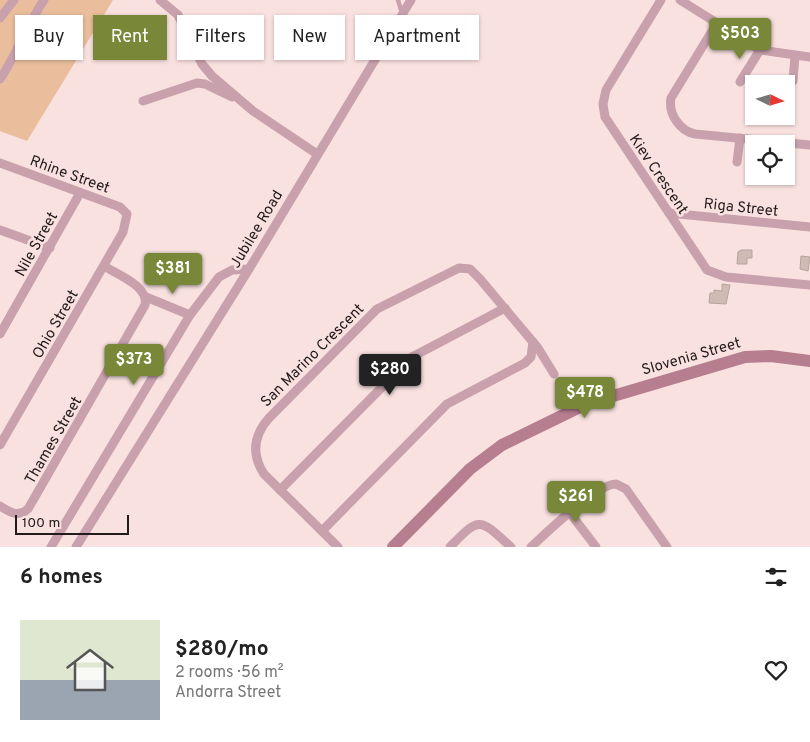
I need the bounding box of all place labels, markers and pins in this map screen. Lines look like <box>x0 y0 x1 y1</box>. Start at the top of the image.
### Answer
pin: $503 <box>710 18 770 60</box>
pin: $381 <box>143 252 203 295</box>
pin: $373 <box>104 344 164 386</box>
pin: $280 <box>360 354 420 396</box>
pin: $478 <box>555 376 615 419</box>
pin: $261 <box>546 480 606 523</box>

